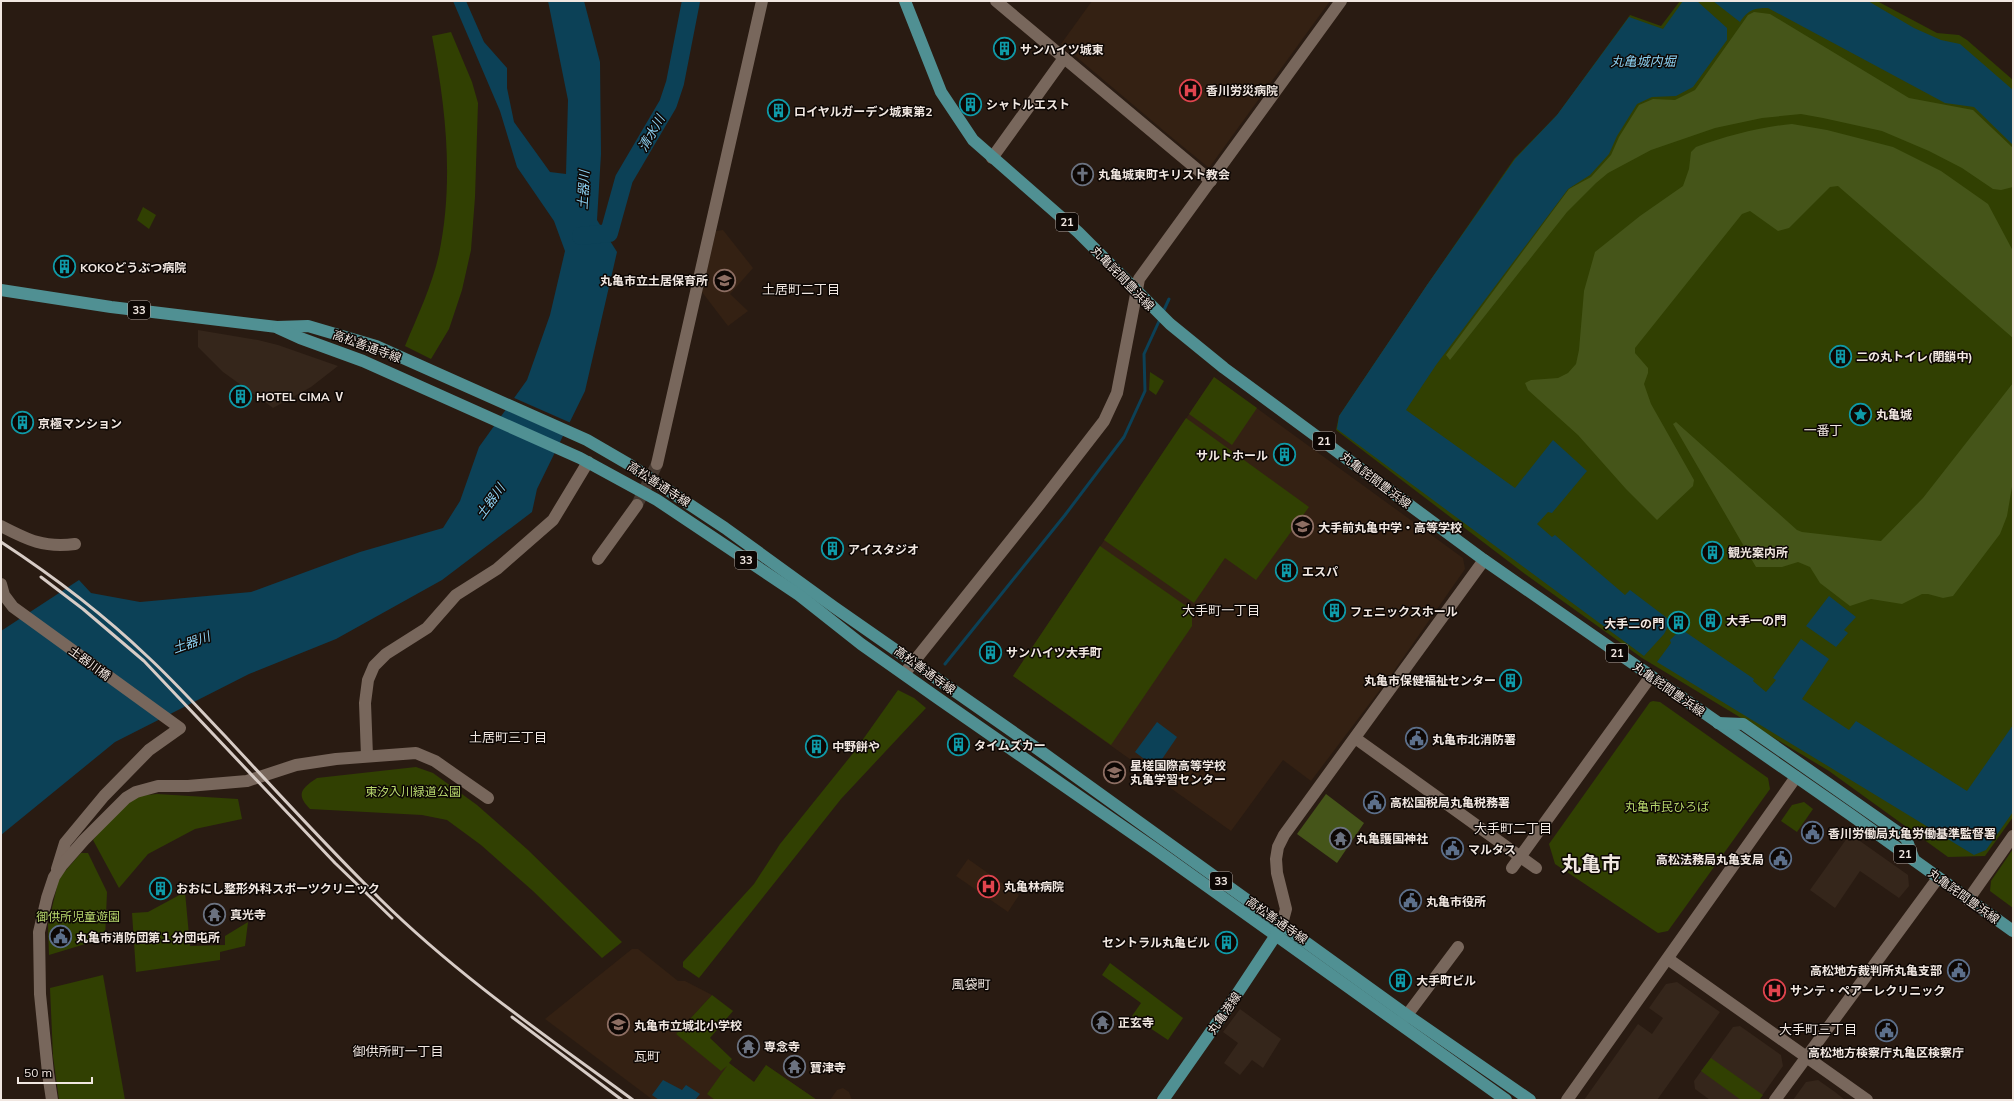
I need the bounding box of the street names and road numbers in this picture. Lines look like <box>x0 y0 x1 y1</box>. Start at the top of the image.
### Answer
road number: 21 <box>1056 213 1078 231</box>
street label: 丸亀詫間豊浜線 <box>1088 243 1158 313</box>
road number: 33 <box>128 301 150 319</box>
street label: 高松善通寺線 <box>331 327 403 365</box>
road number: 21 <box>1313 432 1335 450</box>
street label: 丸亀詫間豊浜線 <box>1338 449 1414 511</box>
street label: 高松善通寺線 <box>625 458 693 510</box>
road number: 33 <box>735 551 757 569</box>
street label: 土器川橋 <box>66 643 114 683</box>
street label: 高松善通寺線 <box>891 643 959 697</box>
road number: 21 <box>1606 644 1628 662</box>
street label: 丸亀詫間豊浜線 <box>1630 659 1708 719</box>
road number: 21 <box>1894 845 1916 863</box>
street label: 丸亀詫間豊浜線 <box>1926 865 2002 927</box>
road number: 33 <box>1210 872 1232 890</box>
street label: 高松善通寺線 <box>1243 893 1311 947</box>
street label: 丸亀港線 <box>1204 989 1244 1037</box>

